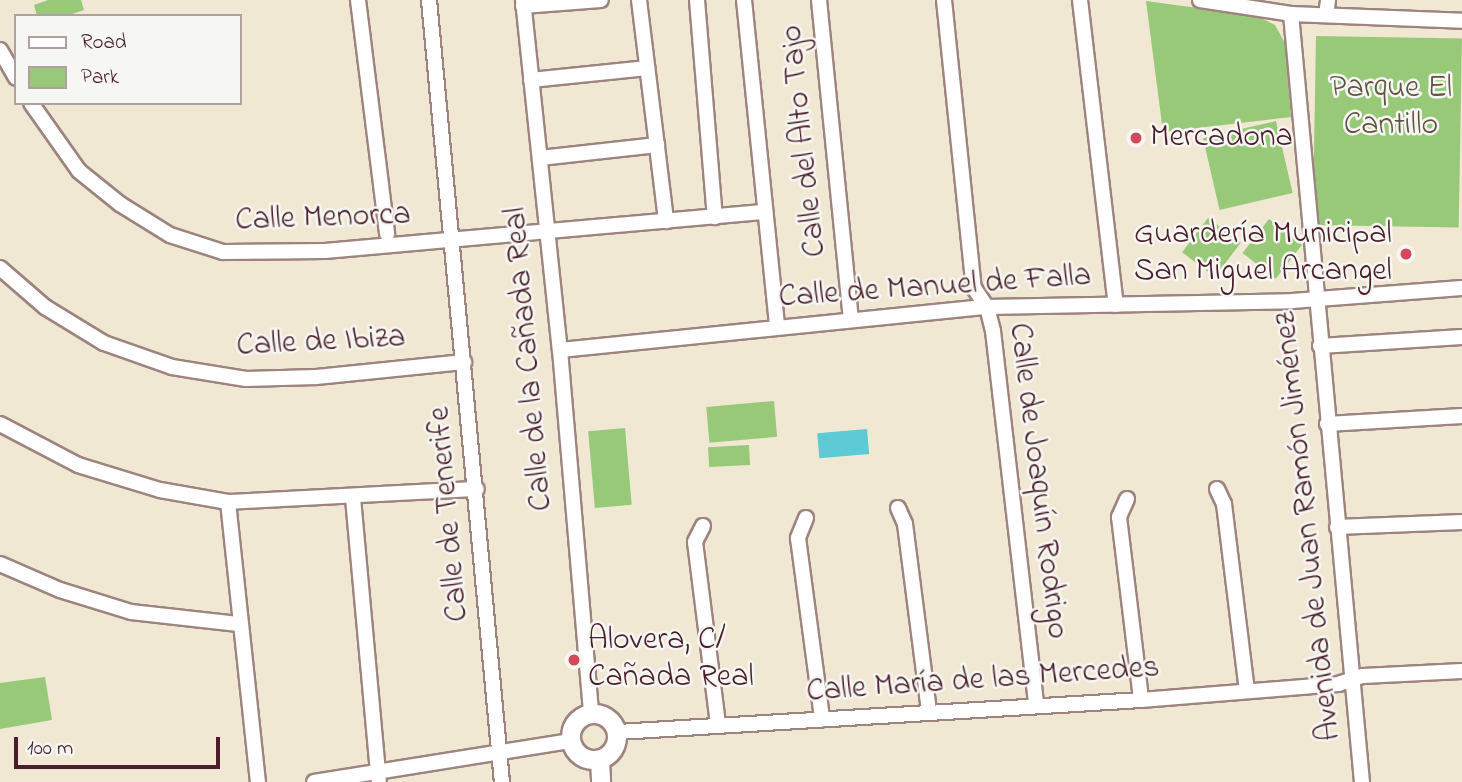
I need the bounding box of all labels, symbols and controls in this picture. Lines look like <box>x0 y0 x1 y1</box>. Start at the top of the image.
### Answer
legend <box>14 14 242 105</box>
street label: Calle del Alto Tajo <box>774 23 836 259</box>
text: Road <box>81 28 127 58</box>
text: Park <box>81 63 119 93</box>
park label: Parque El Cantillo <box>1330 71 1452 146</box>
place label: Mercadona <box>1150 119 1293 157</box>
marker: Mercadona <box>1128 130 1144 146</box>
street label: Calle Menorca <box>235 197 411 241</box>
street label: Calle de la Cañada Real <box>498 206 562 512</box>
place label: Guardería Municipal San Miguel Arcangel <box>1134 217 1392 292</box>
marker: Guardería Municipal San Miguel Arcangel <box>1398 246 1414 262</box>
street label: Calle de Manuel de Falla <box>778 258 1092 318</box>
street label: Avenida de Juan Ramón Jiménez <box>1267 309 1351 743</box>
street label: Calle de Ibiza <box>236 319 406 367</box>
street label: Calle de Joaquín Rodrigo <box>999 321 1075 641</box>
street label: Calle de Tenerife <box>421 405 479 623</box>
place label: Alovera, C/ Cañada Real <box>588 623 754 698</box>
street label: Calle María de las Mercedes <box>805 650 1161 712</box>
marker: Alovera, C/ Cañada Real <box>566 652 582 668</box>
scale bar <box>18 722 224 766</box>
text: 100 m <box>27 734 73 764</box>

